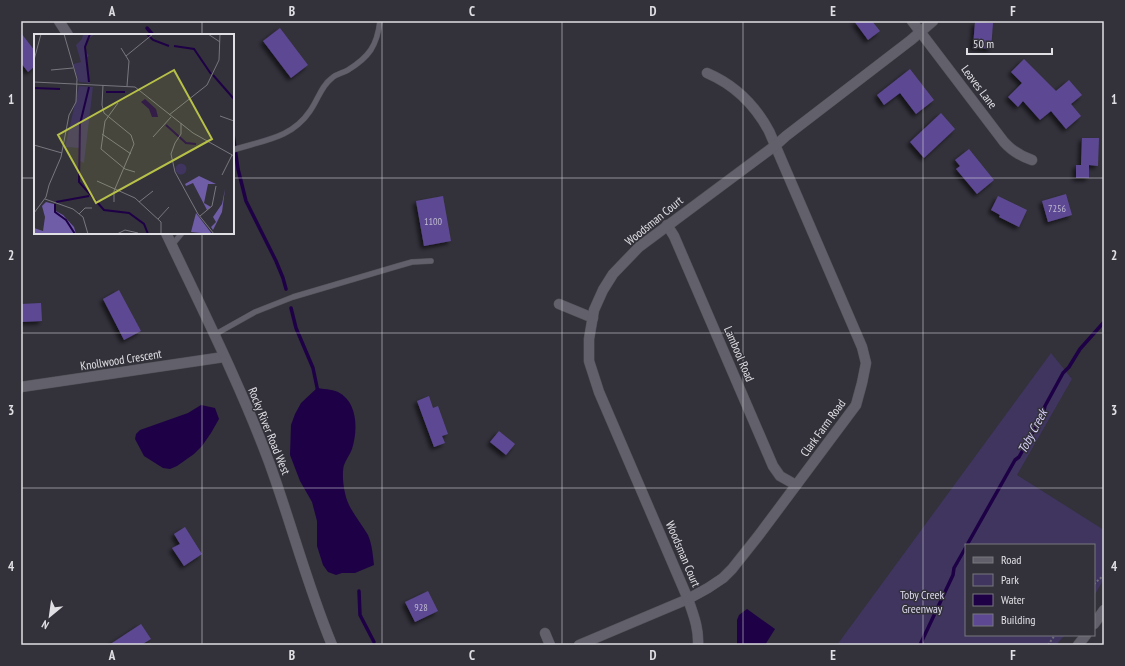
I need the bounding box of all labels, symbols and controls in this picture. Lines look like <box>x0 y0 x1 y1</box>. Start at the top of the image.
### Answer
text: A <box>108 3 116 20</box>
text: B <box>289 3 295 20</box>
text: C <box>469 3 475 20</box>
text: D <box>650 3 657 20</box>
text: E <box>830 3 836 20</box>
text: F <box>1010 3 1016 20</box>
scale bar <box>967 30 1052 56</box>
inset map <box>34 34 234 234</box>
text: 50 m <box>973 36 994 51</box>
street label: Leaves Lane <box>958 62 1001 111</box>
text: 1 <box>8 91 14 108</box>
text: 1 <box>1111 91 1117 108</box>
street label: Woodsman Court <box>622 192 686 249</box>
house number: 7256 <box>1048 202 1067 215</box>
house number: 1100 <box>424 215 443 228</box>
text: 2 <box>8 247 14 264</box>
text: 2 <box>1111 247 1117 264</box>
street label: Lambool Road <box>721 324 758 384</box>
street label: Knollwood Crescent <box>79 346 163 373</box>
street label: Rocky River Road West <box>245 385 294 477</box>
street label: Clark Farm Road <box>797 396 848 459</box>
text: 3 <box>8 402 14 419</box>
text: 3 <box>1111 402 1117 419</box>
water label: Toby Creek <box>1014 404 1052 456</box>
street label: Woodsman Court <box>663 519 704 590</box>
legend <box>965 544 1095 636</box>
text: Road <box>1001 552 1021 567</box>
text: 4 <box>8 558 15 575</box>
text: 4 <box>1111 558 1118 575</box>
text: Park <box>1001 572 1019 587</box>
park label: Toby Creek Greenway <box>900 587 944 616</box>
text: Water <box>1001 592 1026 607</box>
north arrow <box>30 596 70 636</box>
house number: 928 <box>414 601 428 614</box>
text: Building <box>1001 612 1036 627</box>
text: N <box>39 617 51 632</box>
text: A <box>108 647 116 664</box>
text: B <box>289 647 295 664</box>
text: C <box>469 647 475 664</box>
text: D <box>650 647 657 664</box>
text: E <box>830 647 836 664</box>
text: F <box>1010 647 1016 664</box>

